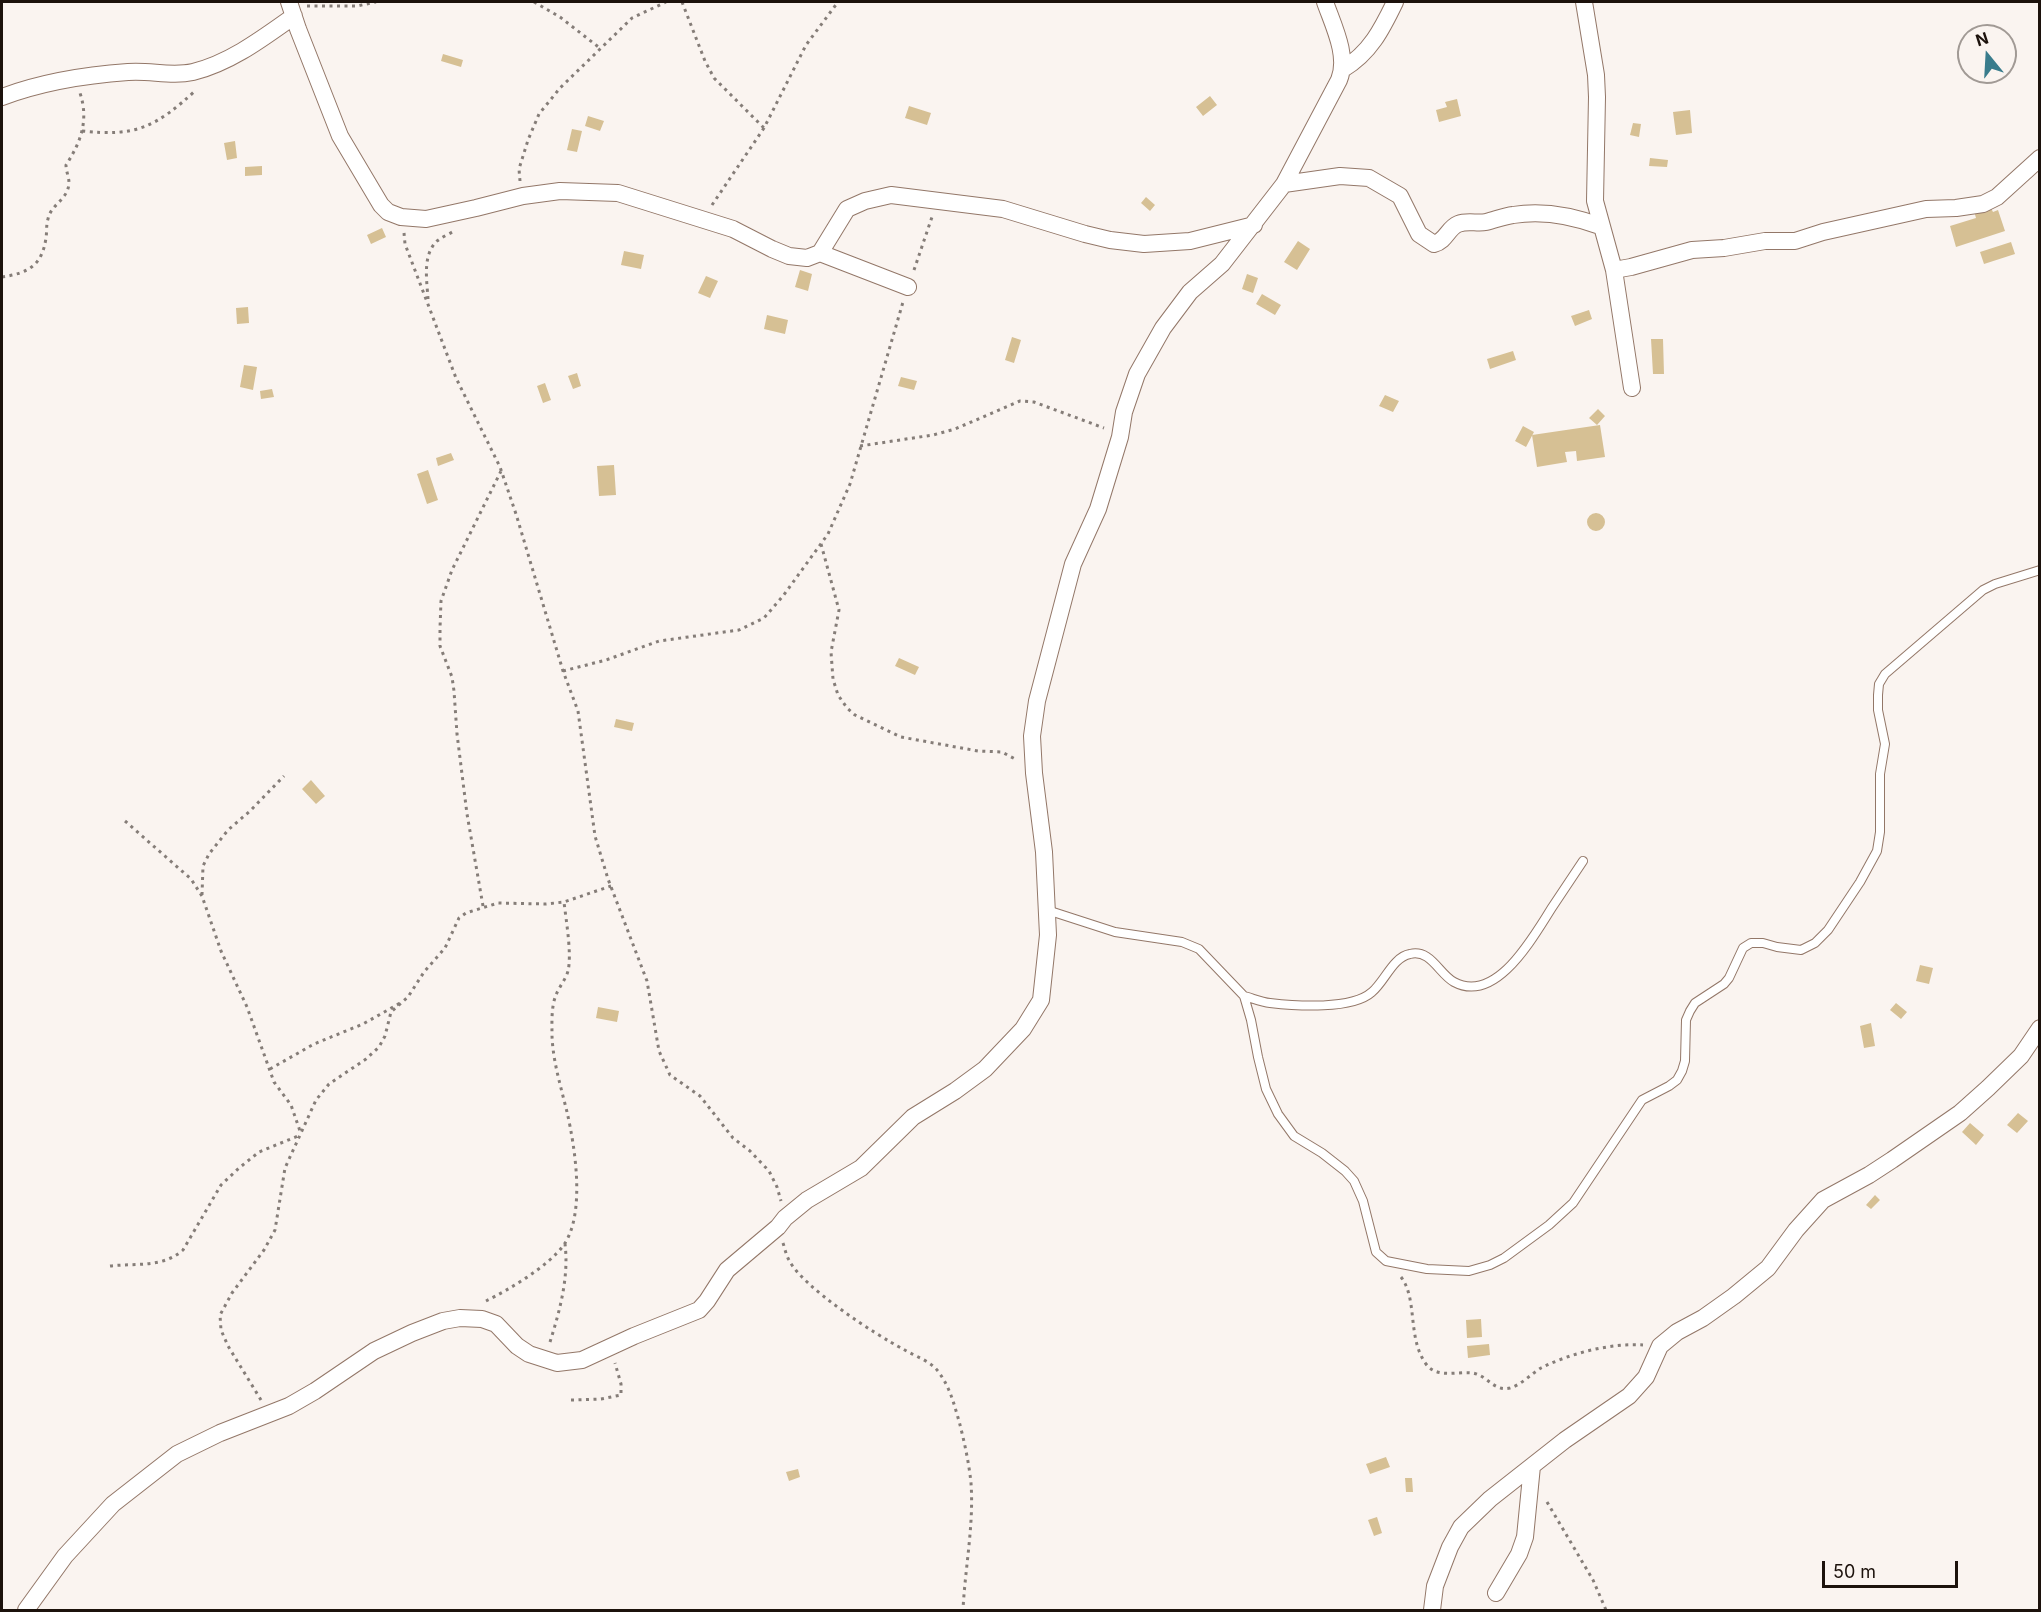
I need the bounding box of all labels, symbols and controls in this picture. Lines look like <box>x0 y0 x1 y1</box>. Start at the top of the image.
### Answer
north arrow <box>1957 24 2017 84</box>
text: N <box>1973 27 1991 50</box>
scale bar <box>1825 1549 1962 1587</box>
text: 50 m <box>1833 1561 1876 1582</box>

